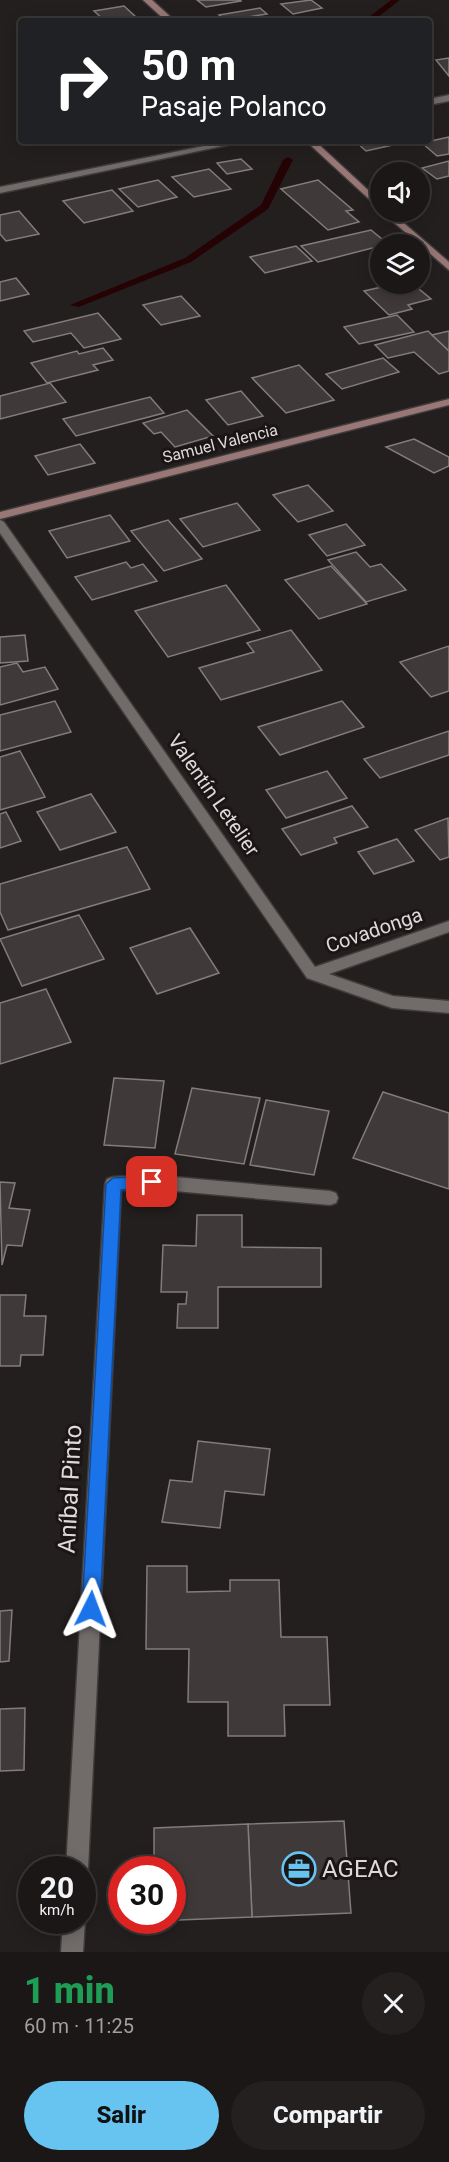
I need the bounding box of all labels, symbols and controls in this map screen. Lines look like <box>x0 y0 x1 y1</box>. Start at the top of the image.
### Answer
text: 50 m <box>141 41 236 90</box>
icon: right <box>42 42 120 120</box>
text: Pasaje Polanco <box>141 91 327 123</box>
map controls <box>370 162 430 294</box>
button: sound <box>370 162 430 222</box>
button: layers <box>370 234 430 294</box>
street label: Samuel Valencia <box>161 420 280 467</box>
street label: Valentín Letelier <box>163 730 265 861</box>
street label: Covadonga <box>323 902 425 958</box>
pin <box>126 1156 177 1207</box>
icon: arrive <box>135 1165 168 1198</box>
street label: Aníbal Pinto <box>53 1424 87 1554</box>
position arrow <box>59 1577 123 1641</box>
office icon: AGEAC <box>281 1851 317 1887</box>
place label: AGEAC <box>322 1855 399 1883</box>
speed limit sign: 30 <box>108 1856 186 1934</box>
text: 20 <box>40 1870 74 1905</box>
text: km/h <box>39 1901 75 1919</box>
text: 1 min <box>24 1970 115 2012</box>
button: close <box>362 1972 425 2035</box>
text: 60 m · 11:25 <box>24 2014 134 2038</box>
button: Salir <box>24 2081 219 2150</box>
button: Compartir <box>231 2081 425 2150</box>

